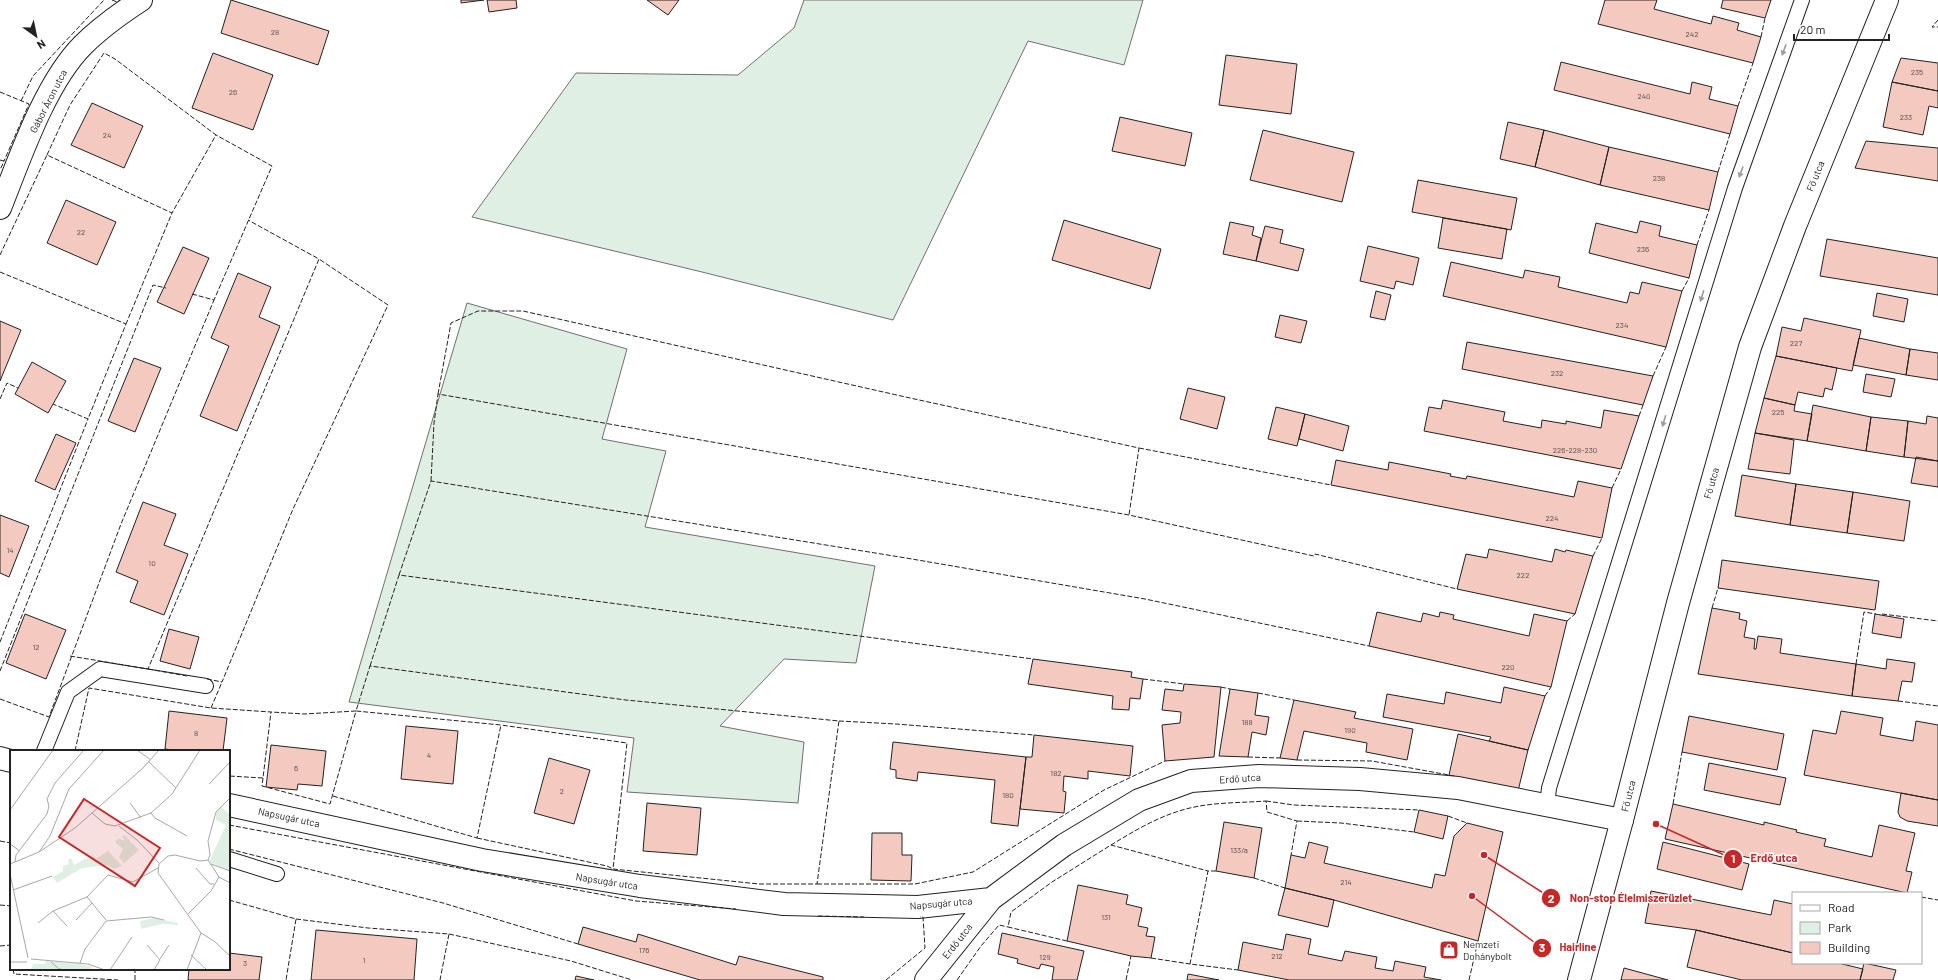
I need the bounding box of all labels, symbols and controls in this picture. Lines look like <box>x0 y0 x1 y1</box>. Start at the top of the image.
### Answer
north arrow <box>16 16 56 56</box>
scale bar <box>1794 16 1889 42</box>
text: 20 m <box>1800 22 1826 36</box>
house number: 28 <box>271 27 279 37</box>
house number: 242 <box>1686 29 1698 39</box>
text: N <box>35 37 48 52</box>
one-way arrow <box>1781 44 1787 56</box>
street label: Gábor Áron utca <box>27 67 69 135</box>
house number: 235 <box>1911 67 1923 77</box>
house number: 26 <box>229 87 237 97</box>
house number: 240 <box>1637 91 1651 101</box>
house number: 233 <box>1900 112 1912 122</box>
house number: 24 <box>103 130 111 140</box>
street label: Fő utca <box>1803 159 1827 193</box>
one-way arrow <box>1737 167 1743 179</box>
house number: 238 <box>1653 173 1665 183</box>
house number: 22 <box>77 227 85 237</box>
house number: 236 <box>1637 244 1649 254</box>
one-way arrow <box>1699 291 1705 303</box>
house number: 234 <box>1616 320 1628 330</box>
house number: 227 <box>1790 338 1802 348</box>
house number: 232 <box>1551 368 1563 378</box>
house number: 225 <box>1772 407 1784 417</box>
one-way arrow <box>1661 415 1667 427</box>
house number: 226-228-230 <box>1553 445 1597 455</box>
street label: Fő utca <box>1701 466 1721 500</box>
house number: 224 <box>1546 513 1558 523</box>
house number: 14 <box>6 545 14 555</box>
house number: 10 <box>148 558 156 568</box>
house number: 222 <box>1517 570 1529 580</box>
house number: 12 <box>32 642 40 652</box>
house number: 220 <box>1501 662 1515 672</box>
house number: 188 <box>1241 717 1253 727</box>
house number: 190 <box>1344 725 1356 735</box>
house number: 8 <box>194 728 198 738</box>
inset map <box>10 750 230 970</box>
house number: 4 <box>427 750 431 760</box>
house number: 6 <box>294 763 298 773</box>
house number: 182 <box>1050 768 1062 778</box>
street label: Erdő utca <box>1219 771 1261 785</box>
street label: Fő utca <box>1618 779 1638 813</box>
house number: 2 <box>560 786 564 796</box>
house number: 180 <box>1002 790 1014 800</box>
street label: Napsugár utca <box>257 805 321 829</box>
house number: 133/a <box>1230 845 1248 855</box>
callout: Erdő utca <box>1723 847 1806 870</box>
text: 1 <box>1731 851 1735 865</box>
text: Erdő utca <box>1751 851 1798 864</box>
street label: Napsugár utca <box>575 870 639 892</box>
house number: 214 <box>1340 877 1352 887</box>
callout: Non-stop Élelmiszerüzlet <box>1541 887 1700 910</box>
text: 2 <box>1548 891 1555 905</box>
text: Non-stop Élelmiszerüzlet <box>1570 891 1692 904</box>
legend <box>1792 892 1922 964</box>
street label: Napsugár utca <box>909 894 973 912</box>
text: Road <box>1828 900 1855 914</box>
house number: 131 <box>1101 912 1111 922</box>
text: Park <box>1828 920 1852 934</box>
street label: Erdő utca <box>939 921 975 961</box>
callout: Hairline <box>1532 936 1605 959</box>
place label: Nemzeti Dohánybolt <box>1463 938 1512 962</box>
shop icon: Nemzeti Dohánybolt <box>1438 939 1460 961</box>
text: 3 <box>1539 940 1545 954</box>
text: Hairline <box>1559 940 1597 953</box>
text: Building <box>1828 940 1870 954</box>
house number: 176 <box>639 945 649 955</box>
house number: 212 <box>1271 951 1283 961</box>
house number: 129 <box>1039 952 1051 962</box>
house number: 1 <box>363 955 366 965</box>
house number: 3 <box>243 958 247 968</box>

